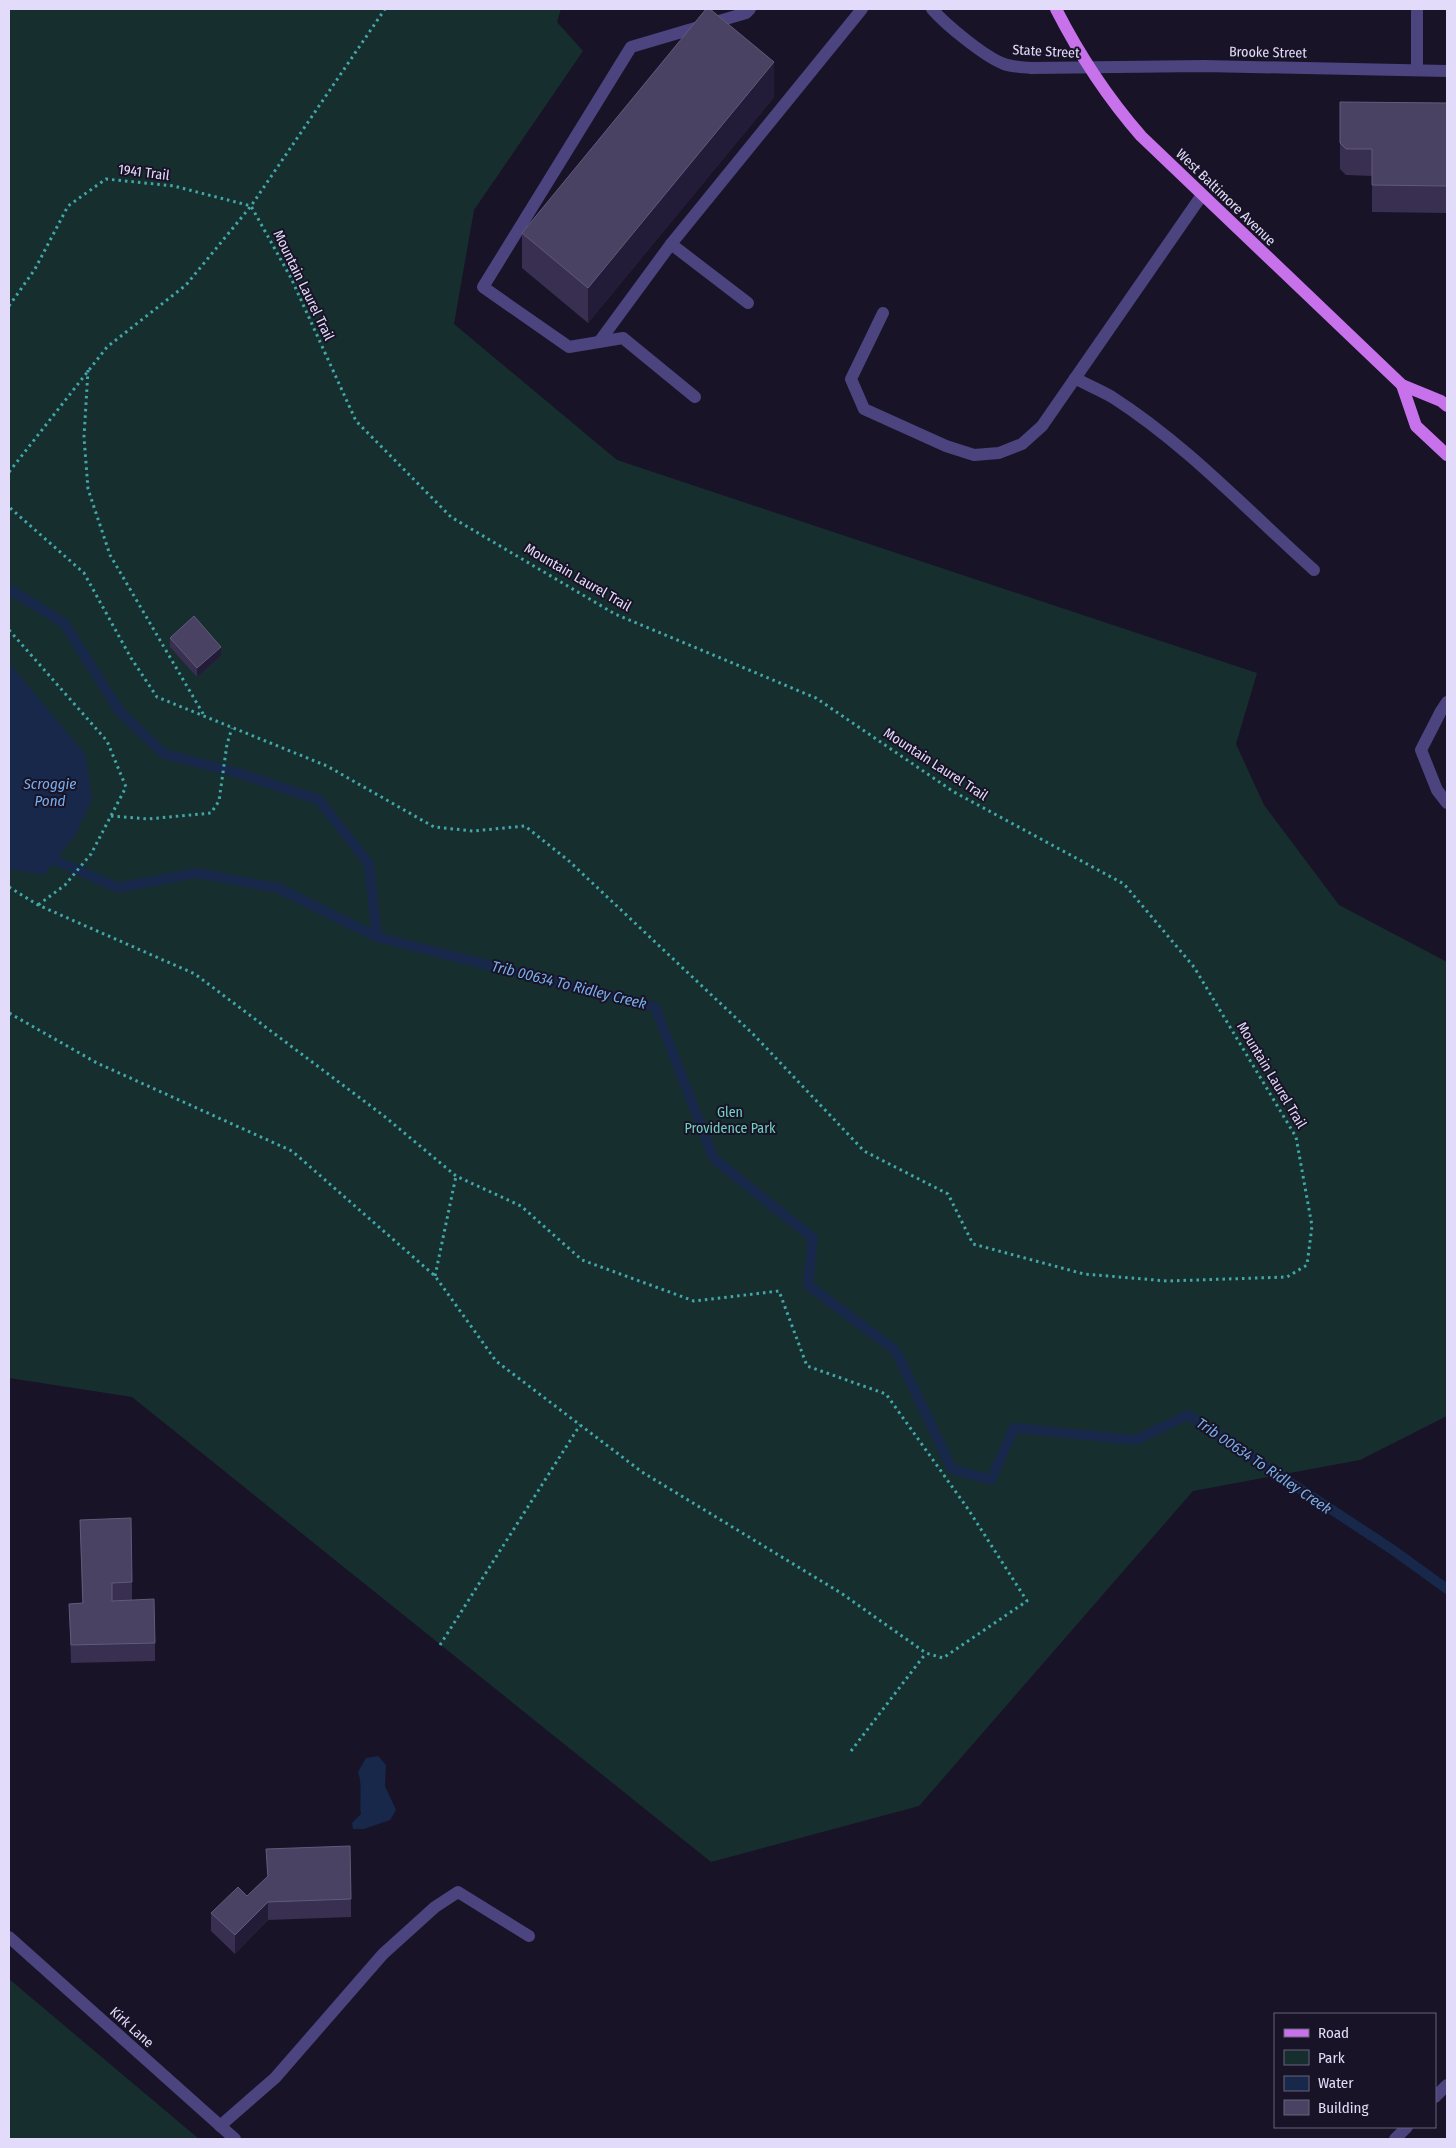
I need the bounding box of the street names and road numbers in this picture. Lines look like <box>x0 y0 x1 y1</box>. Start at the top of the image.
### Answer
street label: State Street <box>1012 41 1080 62</box>
street label: Brooke Street <box>1229 43 1308 62</box>
street label: West Baltimore Avenue <box>1172 145 1279 249</box>
street label: 1941 Trail <box>117 161 171 184</box>
street label: Mountain Laurel Trail <box>269 227 338 344</box>
street label: Mountain Laurel Trail <box>521 540 635 615</box>
street label: Mountain Laurel Trail <box>880 724 991 805</box>
street label: Mountain Laurel Trail <box>1233 1019 1310 1132</box>
street label: Kirk Lane <box>106 2003 157 2051</box>

